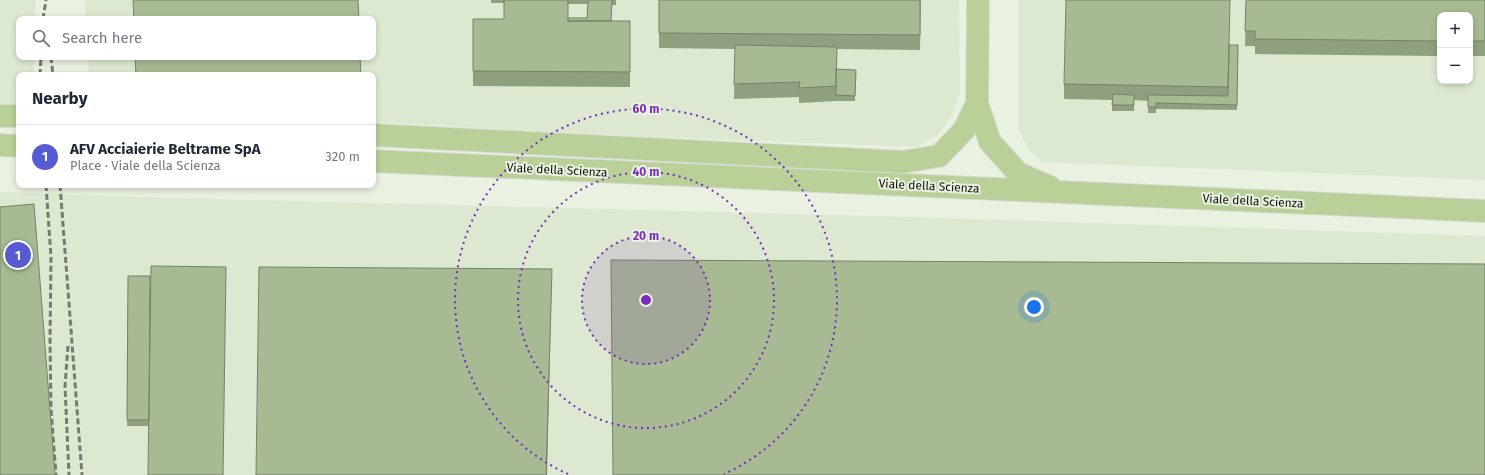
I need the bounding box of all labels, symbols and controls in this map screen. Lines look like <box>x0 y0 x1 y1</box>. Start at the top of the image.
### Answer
map controls <box>1437 12 1473 84</box>
button: + <box>1437 12 1473 48</box>
search box <box>16 16 376 60</box>
icon: search <box>30 27 52 49</box>
text: Search here <box>62 29 142 47</box>
button: − <box>1437 48 1473 84</box>
text: Nearby <box>32 88 87 109</box>
text: 60 m <box>633 102 659 116</box>
text: AFV Acciaierie Beltrame SpA <box>70 140 261 158</box>
text: 1 <box>42 149 48 164</box>
text: 320 m <box>325 149 360 164</box>
text: Place · Viale della Scienza <box>70 158 221 173</box>
street label: Viale della Scienza <box>506 160 608 180</box>
text: 40 m <box>633 165 659 179</box>
street label: Viale della Scienza <box>878 176 980 196</box>
street label: Viale della Scienza <box>1202 191 1304 211</box>
text: 20 m <box>633 229 659 243</box>
pin: 1 <box>5 240 31 270</box>
centre of rings <box>639 293 653 307</box>
your location <box>1024 297 1044 317</box>

